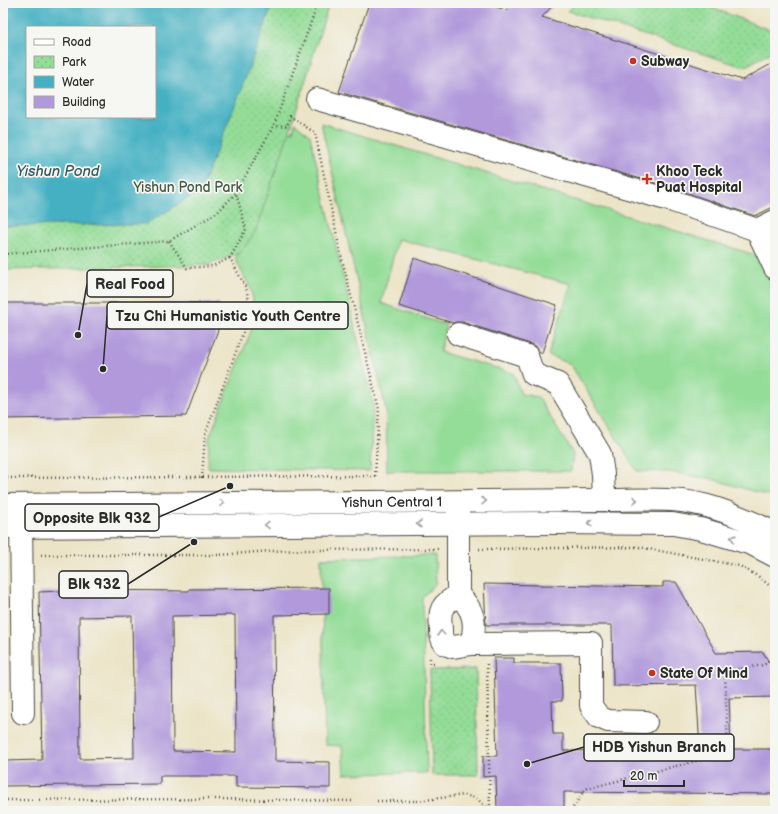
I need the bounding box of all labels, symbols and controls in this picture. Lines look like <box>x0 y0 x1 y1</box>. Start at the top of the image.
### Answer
legend <box>26 26 156 118</box>
text: Road <box>62 35 91 50</box>
place label: Subway <box>641 53 690 70</box>
text: Park <box>62 55 86 70</box>
marker: Subway <box>628 56 638 66</box>
text: Water <box>62 75 94 90</box>
text: Building <box>62 95 106 110</box>
water label: Yishun Pond <box>17 162 100 181</box>
place label: Khoo Teck Puat Hospital <box>656 163 742 196</box>
marker: Khoo Teck Puat Hospital <box>641 173 653 185</box>
park label: Yishun Pond Park <box>133 179 243 196</box>
callout: Real Food <box>87 270 173 297</box>
text: Real Food <box>95 275 165 294</box>
callout: Tzu Chi Humanistic Youth Centre <box>107 302 348 329</box>
text: Tzu Chi Humanistic Youth Centre <box>115 307 341 326</box>
street label: Yishun Central 1 <box>341 493 442 511</box>
one-way arrow <box>632 496 638 504</box>
one-way arrow <box>481 497 487 505</box>
one-way arrow <box>219 499 225 507</box>
callout: Opposite Blk 932 <box>25 504 159 531</box>
text: Opposite Blk 932 <box>33 509 151 528</box>
one-way arrow <box>587 519 593 527</box>
one-way arrow <box>416 520 422 528</box>
one-way arrow <box>264 521 270 529</box>
one-way arrow <box>729 535 736 543</box>
callout: Blk 932 <box>59 571 128 598</box>
text: Blk 932 <box>68 575 120 594</box>
one-way arrow <box>437 630 446 636</box>
place label: State Of Mind <box>660 665 748 682</box>
marker: State Of Mind <box>647 668 657 678</box>
callout: HDB Yishun Branch <box>584 734 734 761</box>
text: HDB Yishun Branch <box>592 738 726 757</box>
scale bar <box>624 762 684 788</box>
text: 20 m <box>630 769 657 784</box>

